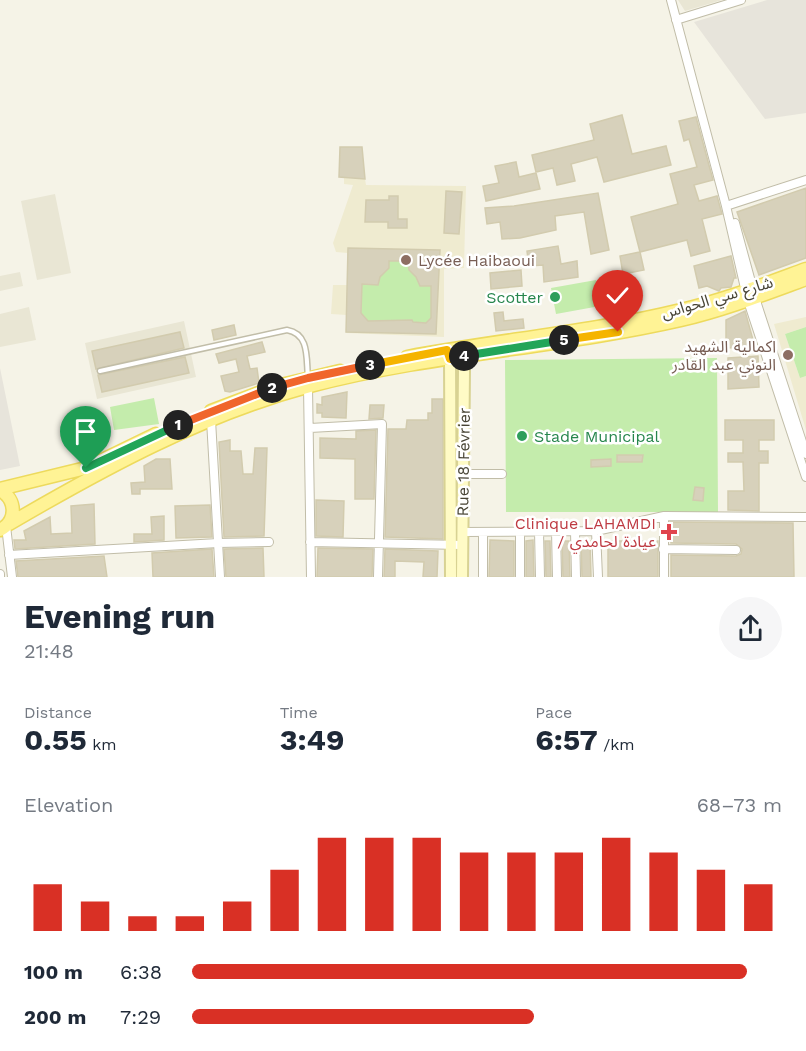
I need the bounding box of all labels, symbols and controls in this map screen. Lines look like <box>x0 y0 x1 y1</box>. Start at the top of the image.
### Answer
place label: Lycée Haibaoui <box>418 251 535 270</box>
marker: Lycée Haibaoui <box>399 253 413 267</box>
pin <box>592 270 643 332</box>
street label: شارع سي الحواس <box>659 272 776 325</box>
icon: check <box>601 279 634 312</box>
place label: Scotter <box>486 288 543 307</box>
marker: Scotter <box>548 290 562 304</box>
pin: 5 <box>549 325 579 355</box>
text: 5 <box>559 330 569 349</box>
place label: اكمالية الشهيد النوني عبد القادر <box>671 337 776 377</box>
pin: 4 <box>449 341 479 371</box>
text: 4 <box>459 346 469 365</box>
marker: اكمالية الشهيد النوني عبد القادر <box>781 348 795 362</box>
pin: 3 <box>355 350 385 380</box>
text: 3 <box>365 355 375 374</box>
pin: 2 <box>257 373 287 403</box>
text: 2 <box>267 378 277 397</box>
pin <box>60 406 111 468</box>
street label: Rue 18 Février <box>453 407 474 517</box>
pin: 1 <box>163 410 193 440</box>
icon: arrive <box>69 415 102 448</box>
text: 1 <box>175 415 181 434</box>
place label: Stade Municipal <box>534 427 660 446</box>
marker: Stade Municipal <box>515 429 529 443</box>
place label: Clinique LAHAMDI / عيادة لحامدي <box>515 514 656 554</box>
marker: Clinique LAHAMDI / عيادة لحامدي <box>660 523 678 541</box>
text: Evening run <box>24 597 215 636</box>
button: share <box>719 597 782 660</box>
text: 21:48 <box>24 639 74 663</box>
text: Distance <box>24 703 92 722</box>
text: Time <box>280 703 318 722</box>
text: Pace <box>535 703 572 722</box>
text: 0.55 <box>24 722 87 757</box>
text: 3:49 <box>280 722 344 757</box>
text: 6:57 <box>535 722 598 757</box>
text: km <box>87 735 117 754</box>
text: /km <box>598 735 634 754</box>
text: Elevation <box>24 793 113 817</box>
text: 68–73 m <box>697 793 782 817</box>
text: 100 m <box>24 960 83 984</box>
text: 6:38 <box>120 960 162 984</box>
text: 200 m <box>24 1005 86 1029</box>
text: 7:29 <box>120 1005 161 1029</box>

